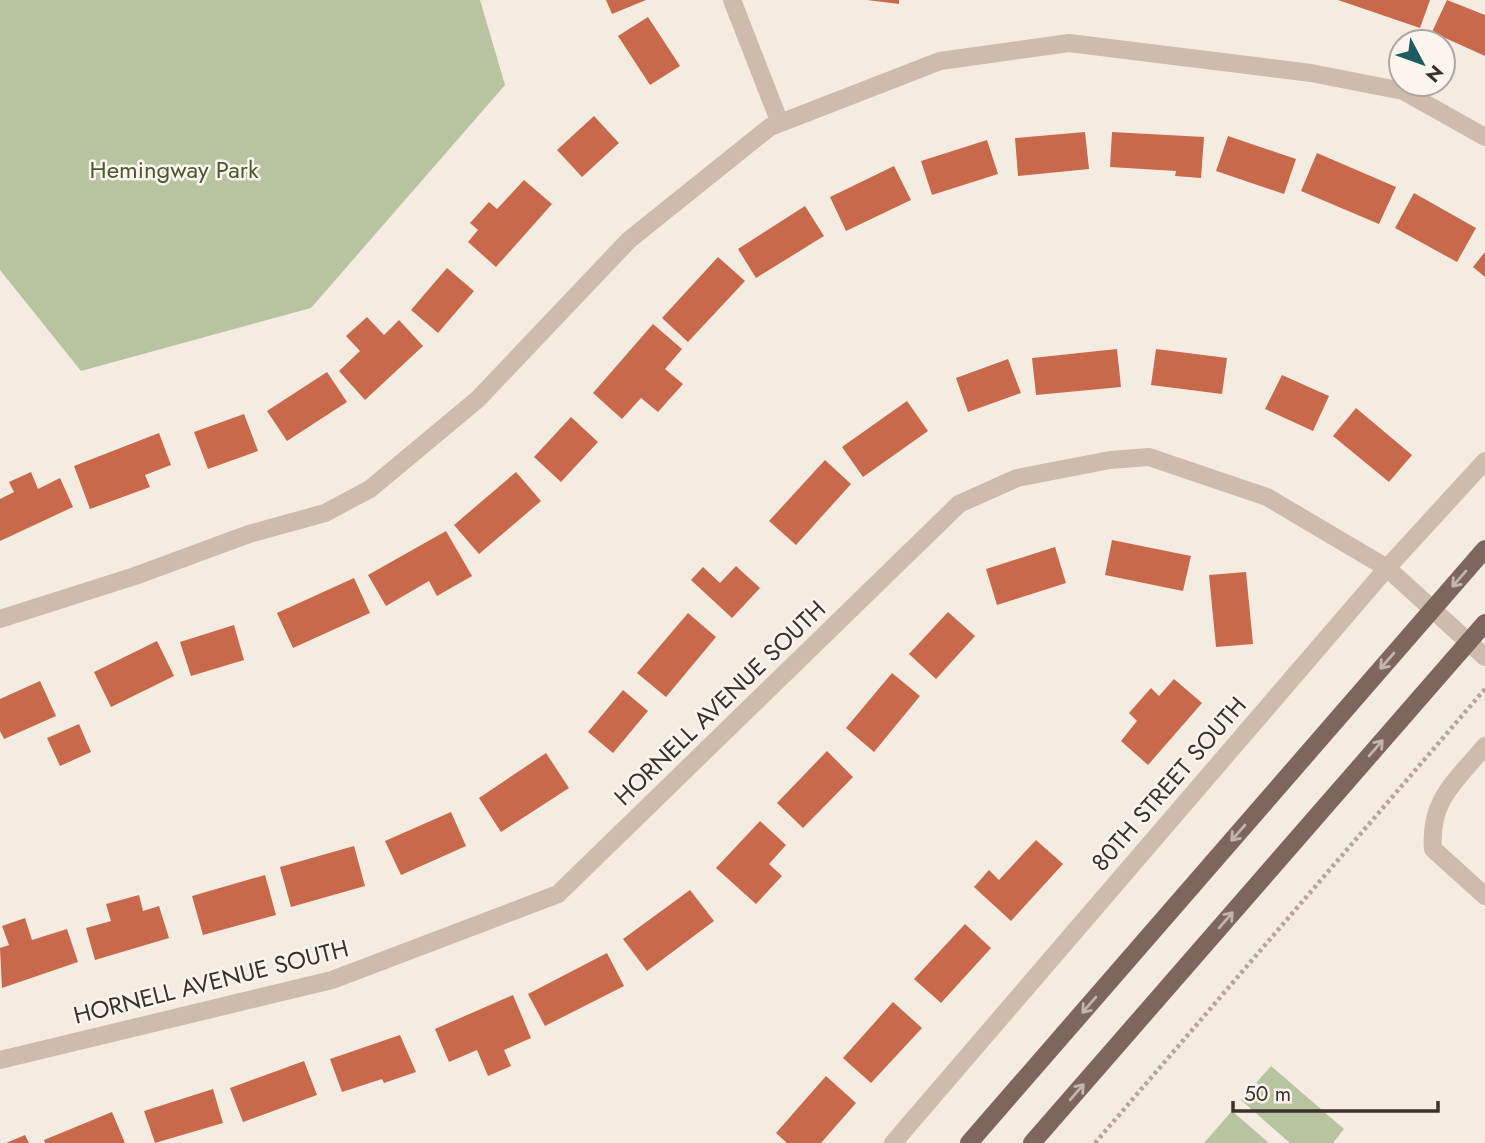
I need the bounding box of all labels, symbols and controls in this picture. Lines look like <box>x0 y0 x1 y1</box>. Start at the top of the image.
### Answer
north arrow <box>1387 28 1457 98</box>
text: N <box>1419 59 1450 88</box>
park label: Hemingway Park <box>89 152 259 187</box>
one-way arrow <box>1451 570 1467 588</box>
street label: HORNELL AVENUE SOUTH <box>606 592 833 813</box>
one-way arrow <box>1379 652 1395 670</box>
street label: 80TH STREET SOUTH <box>1083 689 1254 879</box>
one-way arrow <box>1368 740 1384 758</box>
one-way arrow <box>1230 824 1246 842</box>
one-way arrow <box>1218 911 1234 929</box>
street label: HORNELL AVENUE SOUTH <box>70 930 352 1033</box>
one-way arrow <box>1081 995 1097 1013</box>
scale bar <box>1233 1070 1438 1114</box>
text: 50 m <box>1244 1079 1291 1109</box>
one-way arrow <box>1069 1083 1085 1101</box>

